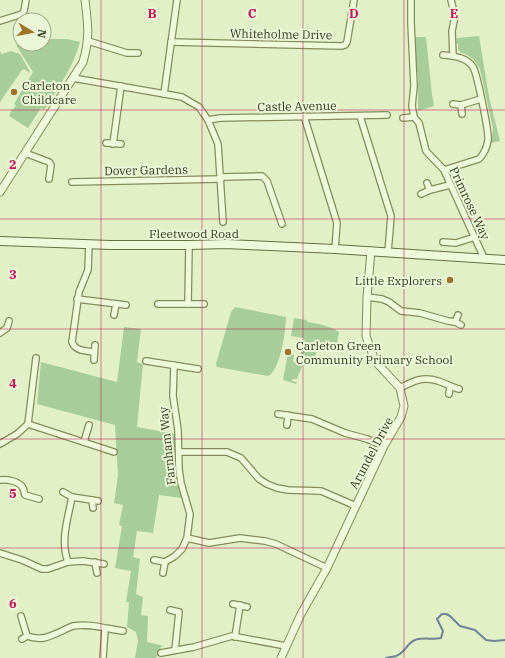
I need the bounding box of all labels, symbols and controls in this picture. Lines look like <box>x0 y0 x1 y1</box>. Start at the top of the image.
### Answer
text: B <box>147 5 157 22</box>
text: C <box>248 5 257 22</box>
text: D <box>349 5 359 22</box>
text: E <box>450 5 458 22</box>
north arrow <box>12 12 52 52</box>
street label: Whiteholme Drive <box>230 26 332 42</box>
text: N <box>34 28 49 40</box>
place label: Carleton Childcare <box>22 78 76 107</box>
marker: Carleton Childcare <box>9 87 19 97</box>
street label: Castle Avenue <box>257 98 337 114</box>
text: 2 <box>9 156 17 173</box>
street label: Dover Gardens <box>104 162 188 178</box>
street label: Primrose Way <box>447 164 494 242</box>
street label: Fleetwood Road <box>149 226 239 241</box>
text: 3 <box>9 266 17 283</box>
place label: Little Explorers <box>355 273 442 288</box>
marker: Little Explorers <box>445 275 455 285</box>
place label: Carleton Green Community Primary School <box>296 338 453 367</box>
marker: Carleton Green Community Primary School <box>283 347 293 357</box>
text: 4 <box>9 375 17 392</box>
street label: Farnham Way <box>155 406 179 486</box>
street label: Arundel Drive <box>346 414 396 492</box>
text: 5 <box>9 485 17 502</box>
text: 6 <box>9 595 17 612</box>

